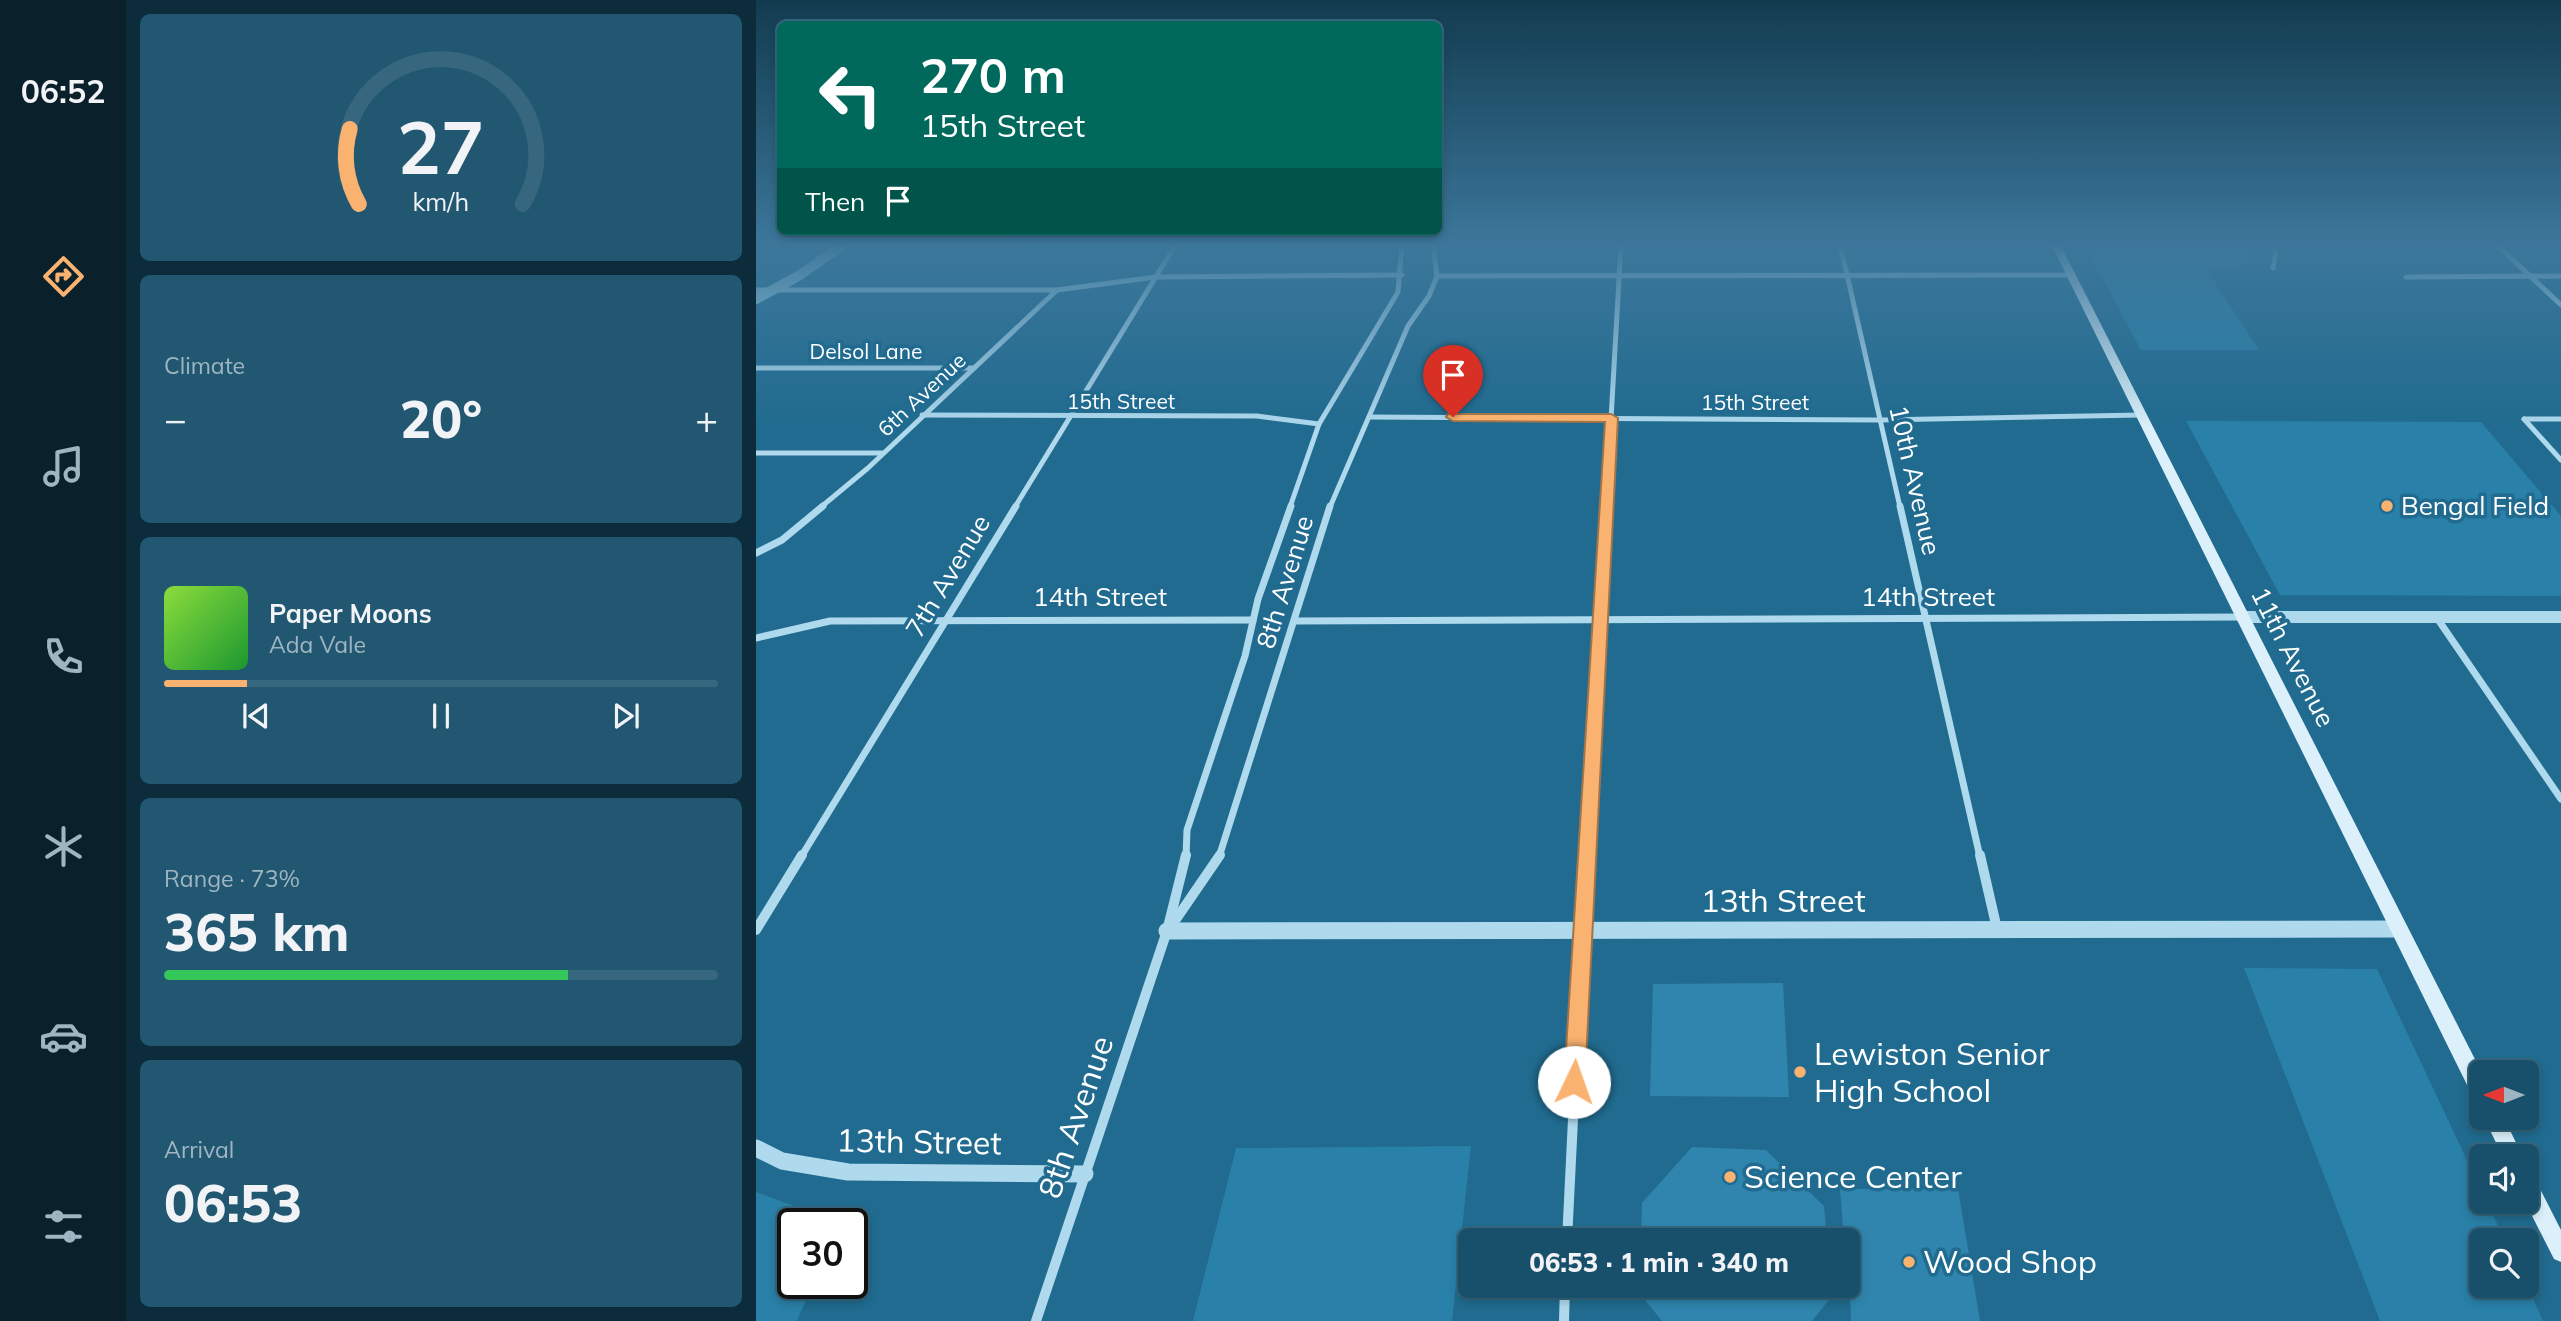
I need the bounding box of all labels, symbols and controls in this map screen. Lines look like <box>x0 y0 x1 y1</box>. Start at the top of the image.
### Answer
text: 270 m <box>920 44 1066 105</box>
icon: left <box>805 49 896 140</box>
text: 06:52 <box>21 71 105 111</box>
text: 27 <box>397 101 485 192</box>
text: 15th Street <box>920 105 1085 145</box>
icon: arrive <box>879 182 917 220</box>
text: Then <box>805 185 865 218</box>
text: km/h <box>413 186 469 217</box>
icon: directions <box>39 252 88 301</box>
street label: Delsol Lane <box>810 338 922 364</box>
pin <box>1423 345 1483 417</box>
street label: 6th Avenue <box>872 347 971 442</box>
text: Climate <box>164 351 245 380</box>
icon: arrive <box>1434 356 1472 394</box>
text: 20° <box>400 386 482 451</box>
street label: 15th Street <box>1067 388 1175 414</box>
street label: 15th Street <box>1701 389 1809 415</box>
text: − <box>164 395 187 443</box>
text: + <box>695 395 718 443</box>
street label: 10th Avenue <box>1882 402 1949 558</box>
icon: music <box>39 442 88 491</box>
place label: Bengal Field <box>2401 489 2549 522</box>
marker: Bengal Field <box>2379 498 2395 514</box>
street label: 7th Avenue <box>898 508 997 643</box>
street label: 8th Avenue <box>1249 511 1320 652</box>
street label: 14th Street <box>1033 580 1167 613</box>
street label: 14th Street <box>1861 580 1995 613</box>
street label: 11th Avenue <box>2244 581 2343 732</box>
text: Paper Moons <box>269 597 432 630</box>
text: Ada Vale <box>269 630 366 659</box>
icon: phone <box>39 632 88 681</box>
icon: previous <box>237 697 275 735</box>
icon: pause <box>422 697 460 735</box>
icon: next <box>607 697 645 735</box>
icon: climate <box>39 822 88 871</box>
text: Range · 73% <box>164 864 300 893</box>
street label: 13th Street <box>1700 880 1866 920</box>
text: 365 km <box>164 899 349 964</box>
icon: car <box>39 1012 88 1061</box>
street label: 8th Avenue <box>1029 1030 1121 1203</box>
place label: Lewiston Senior High School <box>1814 1033 2050 1110</box>
position arrow <box>1537 1045 1611 1119</box>
north arrow <box>2469 1060 2539 1130</box>
map controls <box>2469 1060 2539 1298</box>
marker: Lewiston Senior High School <box>1792 1064 1808 1080</box>
street label: 13th Street <box>836 1120 1002 1162</box>
text: Arrival <box>164 1135 234 1164</box>
button: sound <box>2469 1144 2539 1214</box>
place label: Science Center <box>1744 1156 1962 1196</box>
marker: Science Center <box>1722 1169 1738 1185</box>
text: 06:53 <box>164 1170 302 1235</box>
icon: filters <box>39 1202 88 1251</box>
speed limit sign: 30 <box>777 1208 868 1299</box>
button: search <box>2469 1228 2539 1298</box>
place label: Wood Shop <box>1923 1241 2097 1281</box>
text: 06:53 · 1 min · 340 m <box>1529 1246 1789 1279</box>
marker: Wood Shop <box>1901 1254 1917 1270</box>

